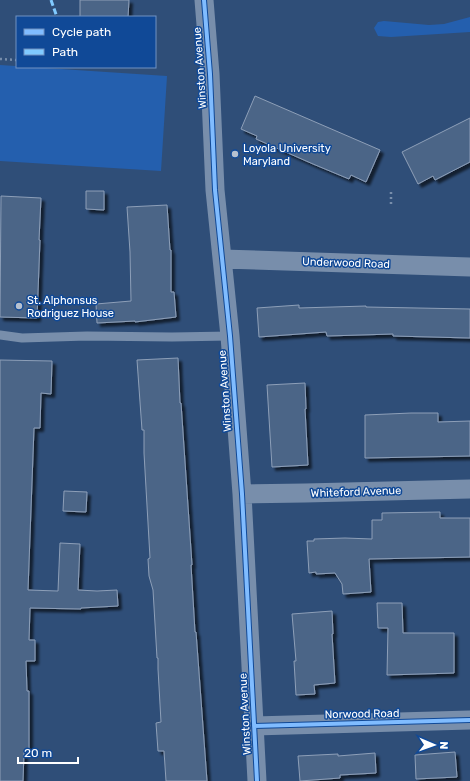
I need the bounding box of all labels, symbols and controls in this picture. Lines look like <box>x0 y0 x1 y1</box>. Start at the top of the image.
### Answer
legend <box>16 16 156 68</box>
text: Cycle path <box>52 25 111 39</box>
street label: Winston Avenue <box>191 27 209 109</box>
text: Path <box>52 45 78 59</box>
place label: Loyola University Maryland <box>243 142 331 168</box>
marker: Loyola University Maryland <box>230 149 240 159</box>
street label: Underwood Road <box>302 255 390 271</box>
place label: St. Alphonsus Rodriguez House <box>27 294 114 320</box>
marker: St. Alphonsus Rodriguez House <box>14 301 24 311</box>
street label: Winston Avenue <box>216 350 234 432</box>
street label: Whiteford Avenue <box>311 484 401 500</box>
street label: Winston Avenue <box>236 673 254 755</box>
street label: Norwood Road <box>325 707 399 721</box>
north arrow <box>414 725 454 765</box>
scale bar <box>18 739 78 765</box>
text: N <box>437 741 450 750</box>
text: 20 m <box>24 746 52 760</box>

